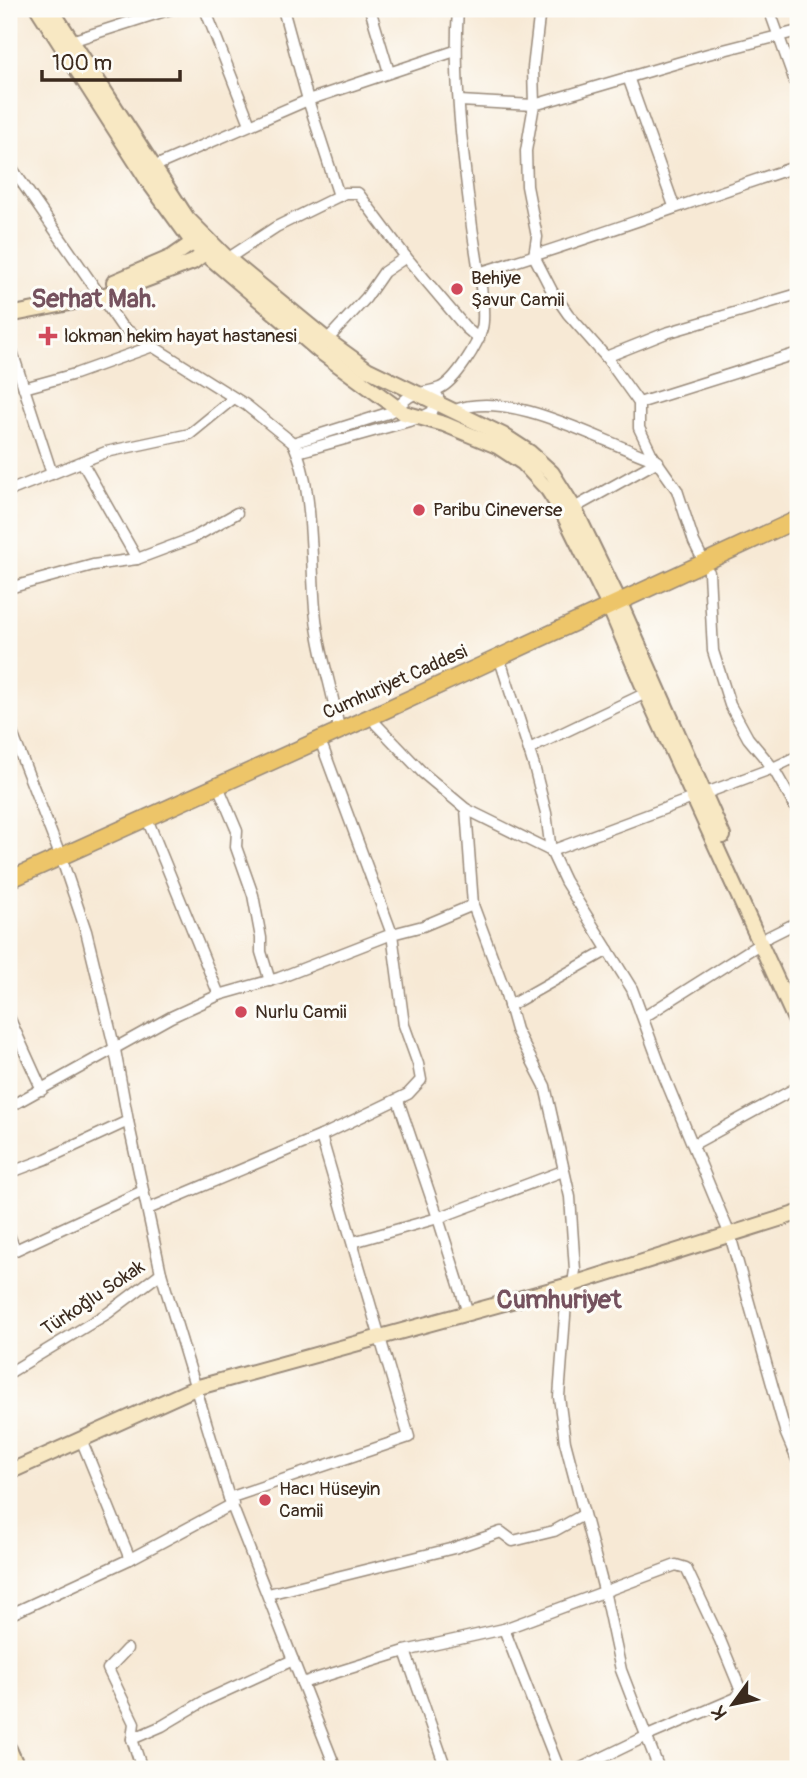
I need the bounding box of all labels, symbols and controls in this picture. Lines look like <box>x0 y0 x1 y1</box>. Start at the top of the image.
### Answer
scale bar <box>42 38 180 82</box>
text: 100 m <box>52 50 112 77</box>
place label: Behiye Şavur Camii <box>471 266 564 312</box>
marker: Behiye Şavur Camii <box>449 281 465 297</box>
district label: Serhat Mah. <box>31 283 157 315</box>
place label: lokman hekim hayat hastanesi <box>64 324 297 348</box>
marker: lokman hekim hayat hastanesi <box>38 326 58 346</box>
place label: Paribu Cineverse <box>433 498 563 522</box>
marker: Paribu Cineverse <box>411 502 427 518</box>
street label: Cumhuriyet Caddesi <box>319 639 471 725</box>
place label: Nurlu Camii <box>255 1000 347 1024</box>
marker: Nurlu Camii <box>233 1004 249 1020</box>
street label: Türkoğlu Sokak <box>37 1255 149 1341</box>
district label: Cumhuriyet <box>497 1284 622 1316</box>
place label: Hacı Hüseyin Camii <box>279 1477 381 1523</box>
marker: Hacı Hüseyin Camii <box>257 1492 273 1508</box>
north arrow <box>698 1670 768 1740</box>
text: K <box>706 1701 733 1724</box>

